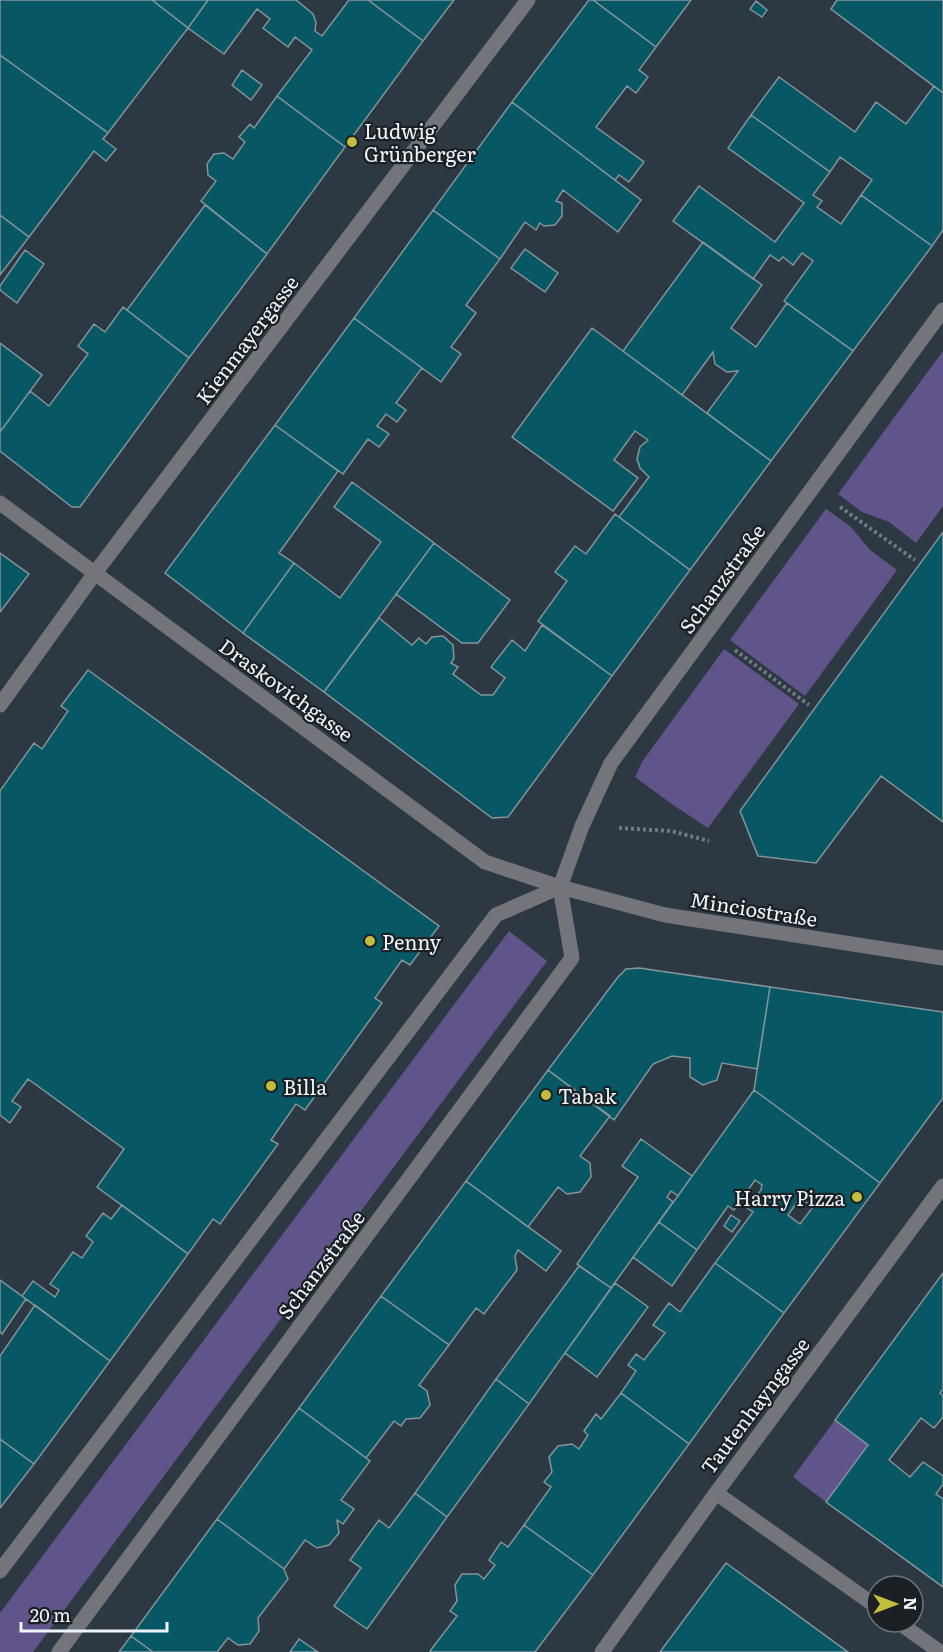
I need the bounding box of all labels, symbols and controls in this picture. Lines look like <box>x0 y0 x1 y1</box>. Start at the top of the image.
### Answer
place label: Ludwig Grünberger <box>364 115 477 168</box>
marker: Ludwig Grünberger <box>345 135 359 149</box>
street label: Kienmayergasse <box>187 268 305 410</box>
street label: Schanzstraße <box>671 517 771 639</box>
street label: Draskovichgasse <box>214 630 360 748</box>
street label: Minciostraße <box>688 883 820 933</box>
place label: Penny <box>382 926 441 956</box>
marker: Penny <box>363 934 377 948</box>
place label: Billa <box>283 1071 327 1101</box>
marker: Billa <box>264 1079 278 1093</box>
place label: Tabak <box>558 1080 617 1110</box>
marker: Tabak <box>539 1088 553 1102</box>
place label: Harry Pizza <box>734 1182 845 1212</box>
marker: Harry Pizza <box>850 1190 864 1204</box>
street label: Schanzstraße <box>269 1203 371 1325</box>
street label: Tautenhayngasse <box>692 1330 816 1480</box>
north arrow <box>865 1574 925 1634</box>
scale bar <box>21 1595 166 1633</box>
text: N <box>899 1597 923 1611</box>
text: 20 m <box>30 1601 71 1628</box>

